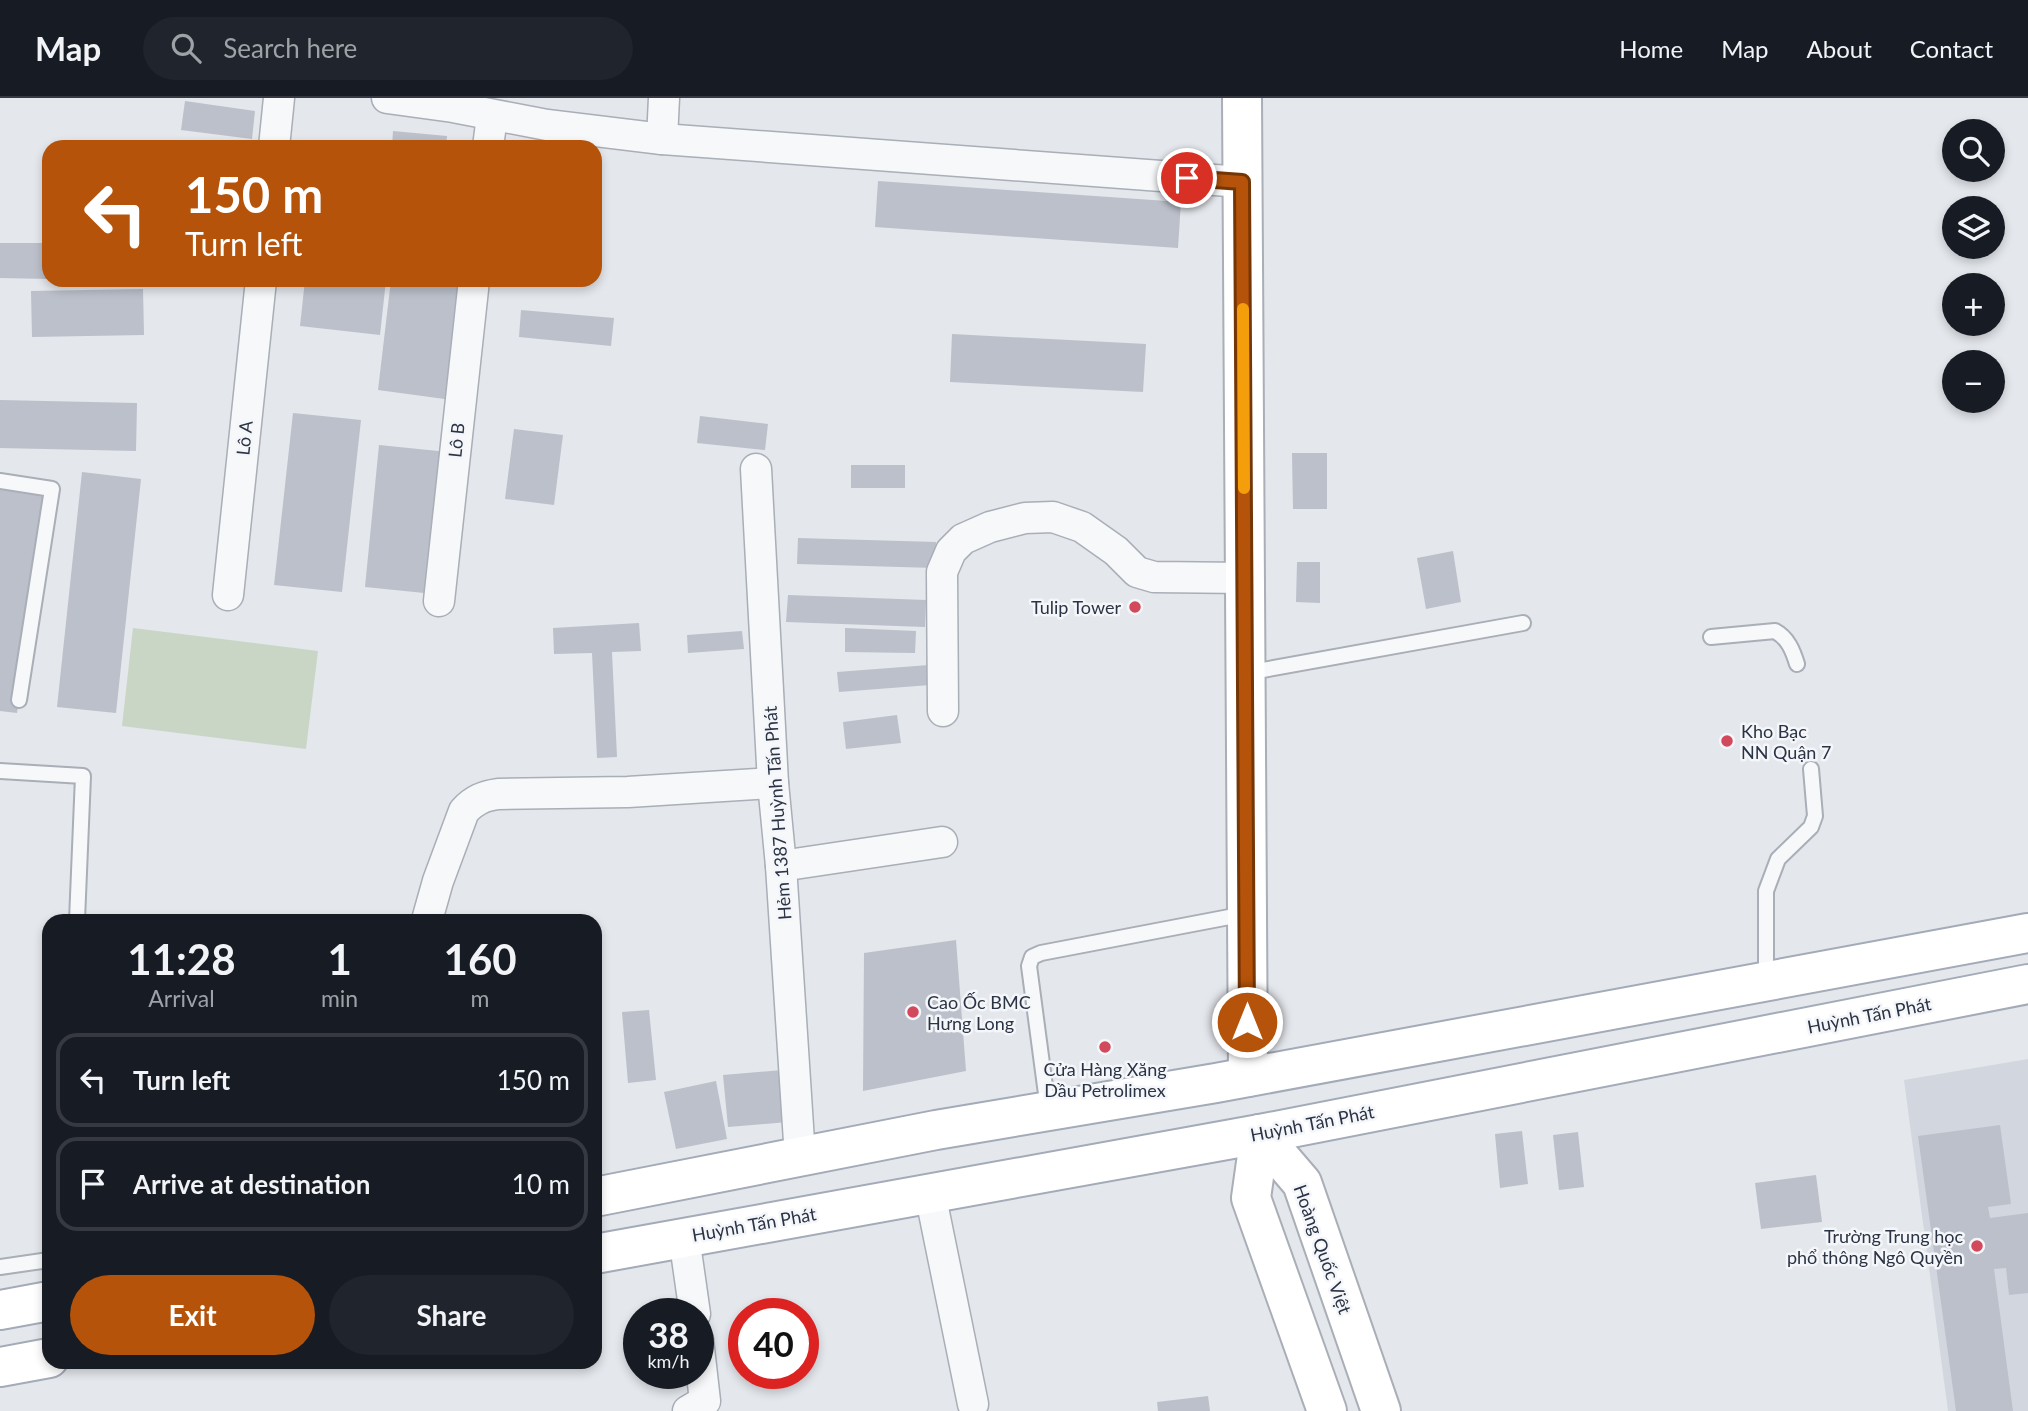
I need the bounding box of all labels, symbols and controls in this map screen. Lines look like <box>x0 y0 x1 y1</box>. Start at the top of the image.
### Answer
search box <box>143 17 633 80</box>
text: Map <box>35 28 101 68</box>
icon: search <box>167 29 205 67</box>
text: Search here <box>223 32 357 64</box>
text: Home <box>1619 34 1683 63</box>
text: Map <box>1721 34 1769 63</box>
text: About <box>1807 34 1872 63</box>
text: Contact <box>1910 34 1993 63</box>
map controls <box>1942 119 2005 413</box>
button: search <box>1942 119 2005 182</box>
pin <box>1157 148 1217 208</box>
icon: arrive <box>1168 159 1206 197</box>
text: 150 m <box>185 165 323 223</box>
icon: left <box>70 168 161 259</box>
button: layers <box>1942 196 2005 259</box>
text: Turn left <box>185 224 302 263</box>
button: + <box>1942 273 2005 336</box>
button: − <box>1942 350 2005 413</box>
street label: Lô A <box>231 419 257 457</box>
street label: Lô B <box>443 421 469 459</box>
place label: Tulip Tower <box>1031 596 1121 618</box>
marker: Tulip Tower <box>1127 599 1143 615</box>
street label: Hẻm 1387 Huỳnh Tấn Phát <box>759 705 795 921</box>
place label: Kho Bạc NN Quận 7 <box>1741 720 1831 763</box>
marker: Kho Bạc NN Quận 7 <box>1719 733 1735 749</box>
text: 11:28 <box>127 934 236 984</box>
text: 1 <box>327 934 352 984</box>
text: 160 <box>444 934 517 984</box>
text: Arrival <box>148 984 215 1012</box>
text: min <box>321 984 358 1012</box>
text: m <box>471 984 490 1012</box>
position arrow <box>1210 985 1284 1059</box>
place label: Cao Ốc BMC Hưng Long <box>927 991 1031 1034</box>
street label: Huỳnh Tấn Phát <box>1805 992 1933 1038</box>
marker: Cao Ốc BMC Hưng Long <box>905 1004 921 1020</box>
marker: Cửa Hàng Xăng Dầu Petrolimex <box>1097 1039 1113 1055</box>
place label: Cửa Hàng Xăng Dầu Petrolimex <box>1043 1058 1167 1101</box>
icon: left <box>74 1061 112 1099</box>
text: Turn left <box>133 1064 230 1096</box>
text: 150 m <box>497 1064 570 1096</box>
street label: Huỳnh Tấn Phát <box>1248 1100 1376 1146</box>
icon: arrive <box>74 1165 112 1203</box>
text: Arrive at destination <box>133 1168 370 1200</box>
text: 10 m <box>512 1168 570 1200</box>
street label: Hoàng Quốc Việt <box>1289 1181 1357 1317</box>
street label: Huỳnh Tấn Phát <box>690 1202 818 1246</box>
place label: Trường Trung học phổ thông Ngô Quyền <box>1787 1225 1963 1268</box>
marker: Trường Trung học phổ thông Ngô Quyền <box>1969 1238 1985 1254</box>
button: Exit <box>70 1275 315 1355</box>
button: Share <box>329 1275 574 1355</box>
speed limit sign: 40 <box>728 1298 819 1389</box>
text: 38 <box>648 1313 689 1355</box>
text: km/h <box>647 1350 690 1372</box>

